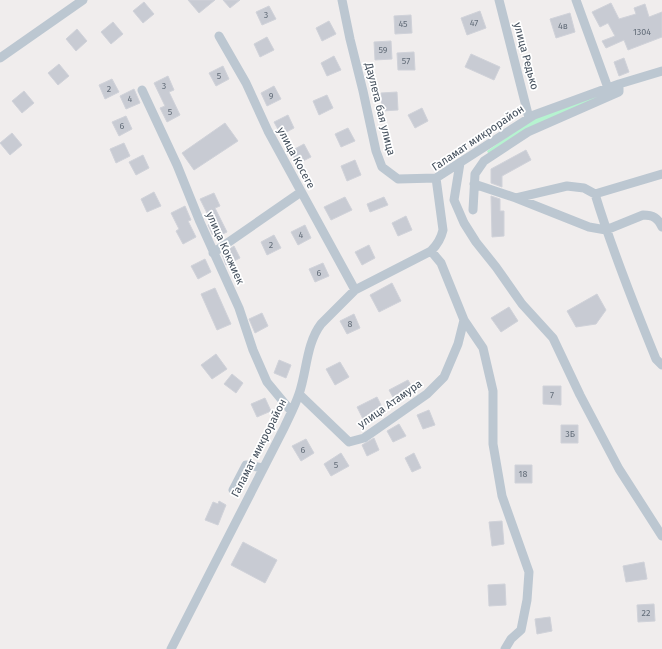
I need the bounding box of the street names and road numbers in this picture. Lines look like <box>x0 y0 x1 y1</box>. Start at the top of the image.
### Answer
street label: улица Редько <box>511 21 541 91</box>
street label: Даулета бая улица <box>362 60 398 157</box>
street label: Галамат микрорайон <box>429 102 527 174</box>
street label: улица Косеге <box>274 125 318 191</box>
street label: улица Кокжиек <box>203 210 247 287</box>
street label: улица Атамура <box>355 377 425 431</box>
street label: Галамат микрорайон <box>229 397 289 499</box>

